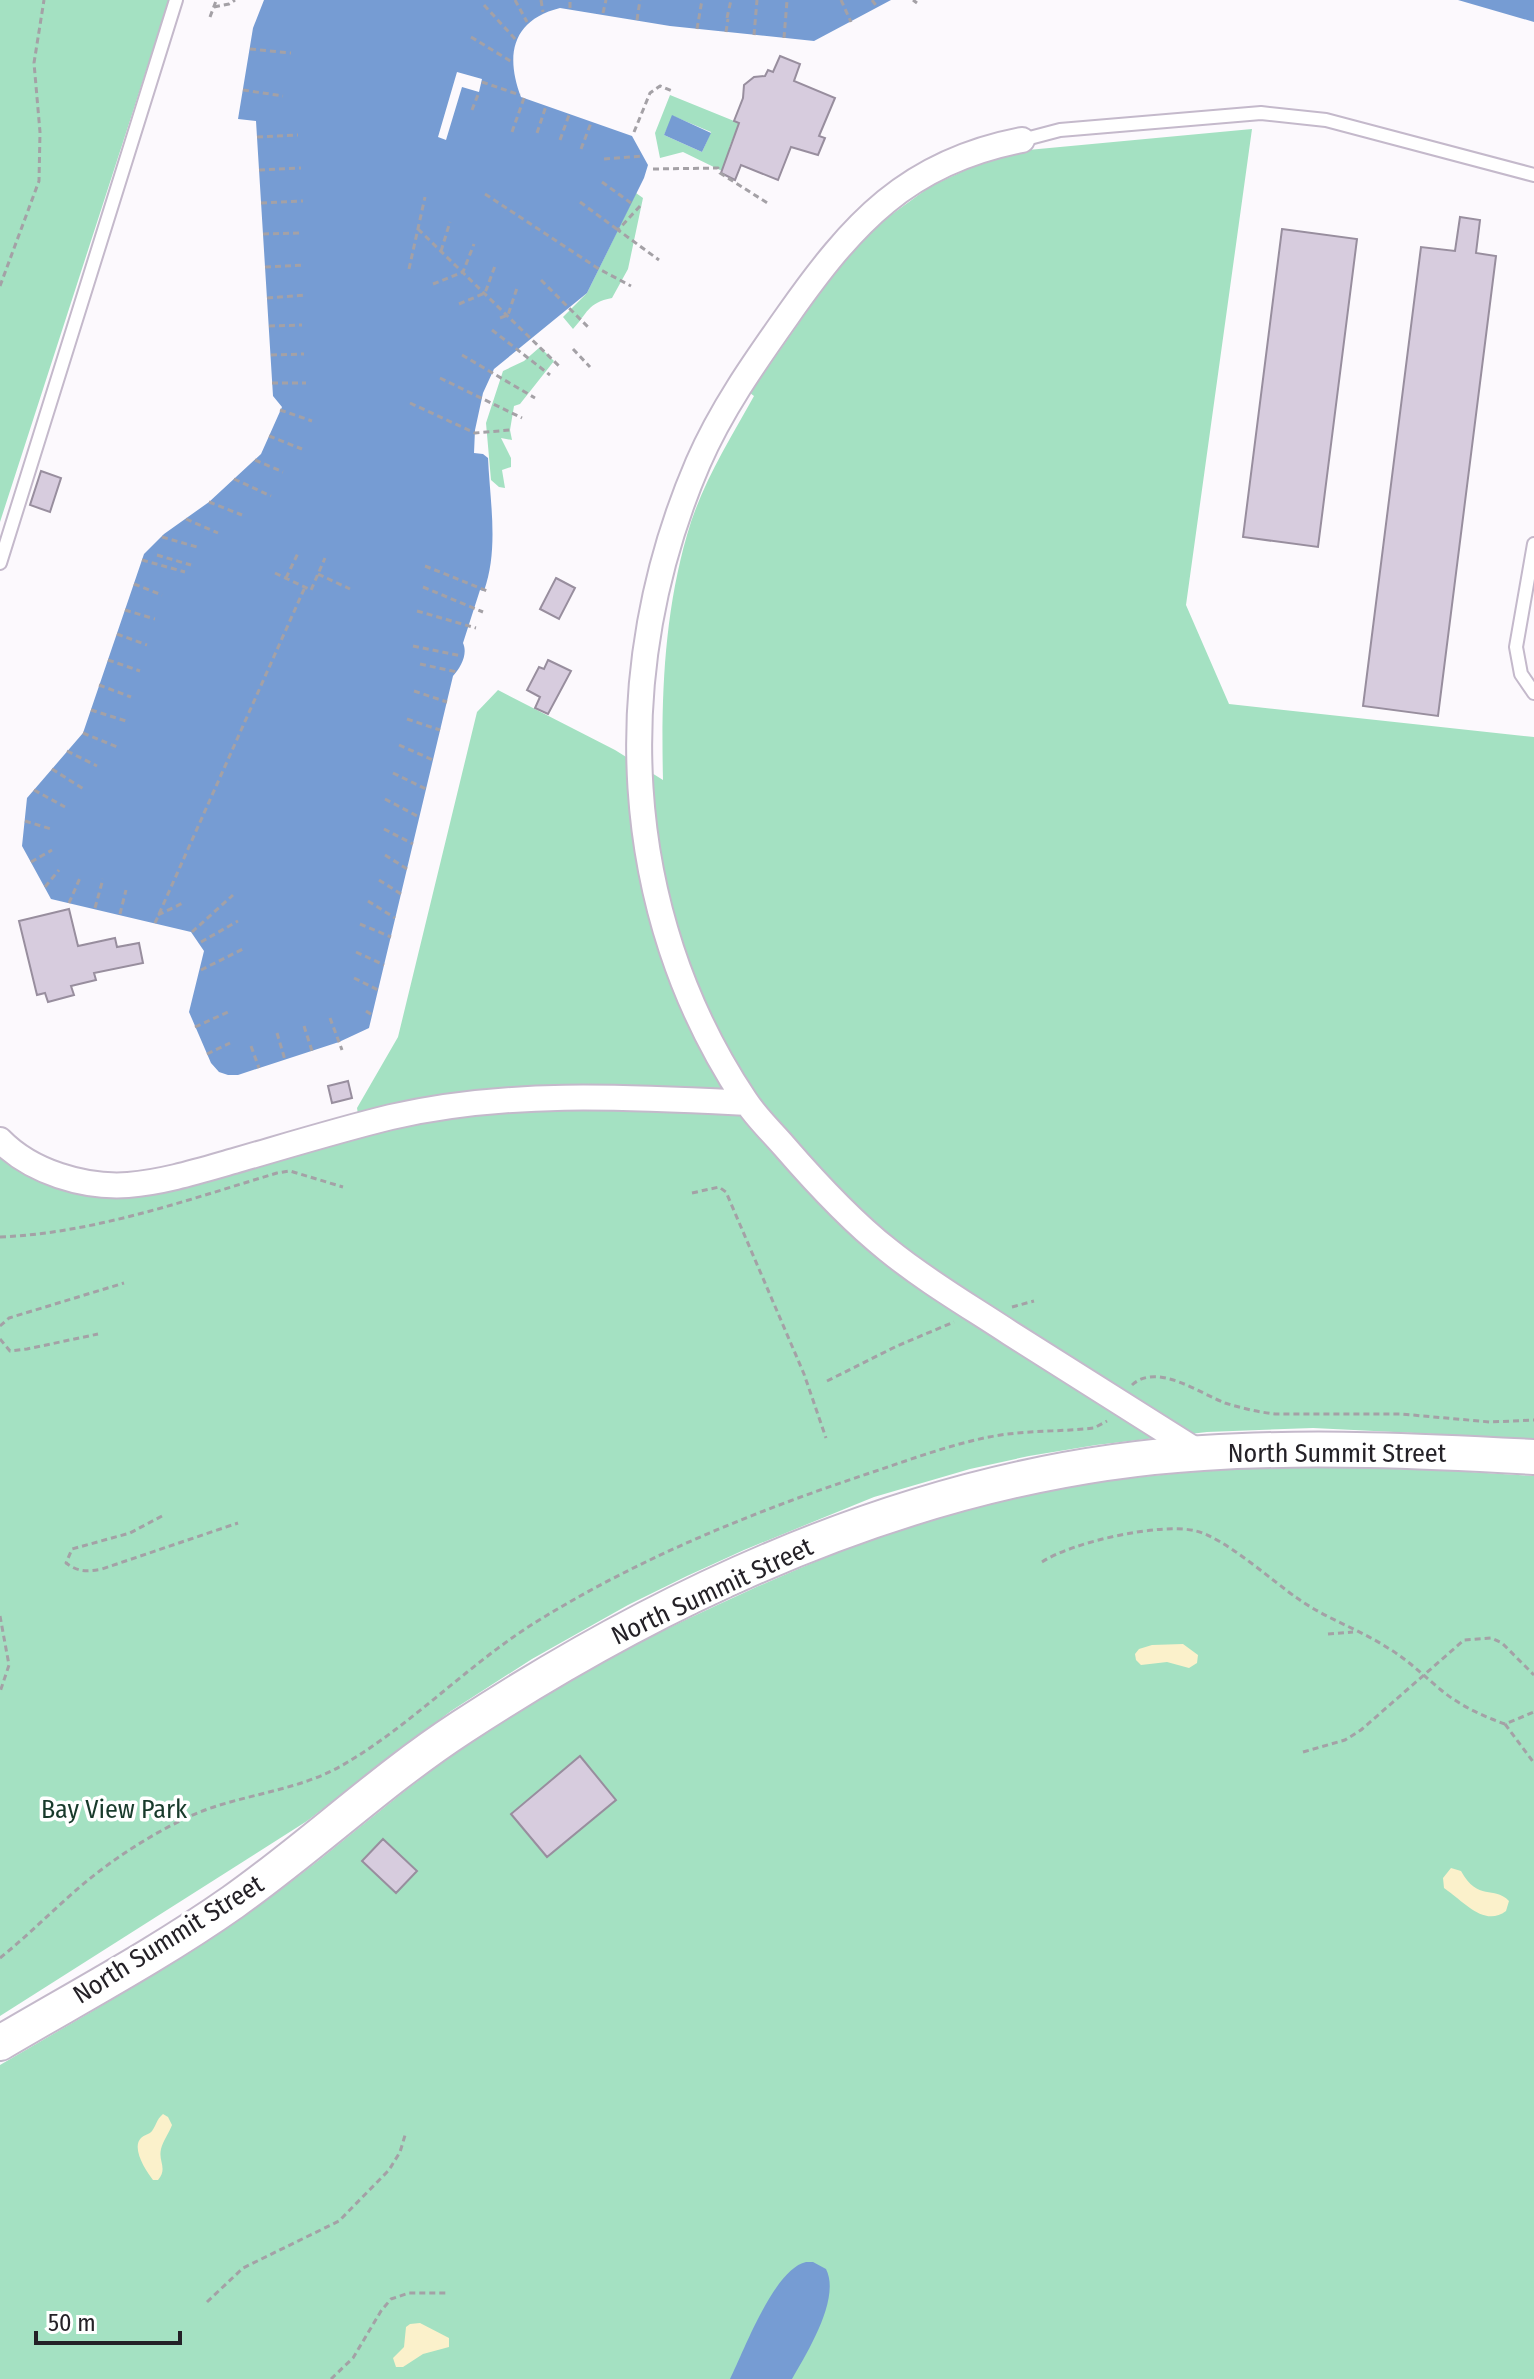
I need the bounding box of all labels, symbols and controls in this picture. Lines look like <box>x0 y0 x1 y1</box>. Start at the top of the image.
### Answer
street label: North Summit Street <box>1228 1438 1447 1469</box>
street label: North Summit Street <box>607 1531 818 1652</box>
park label: Bay View Park <box>41 1794 188 1825</box>
street label: North Summit Street <box>67 1868 270 2010</box>
scale bar <box>36 2295 180 2345</box>
text: 50 m <box>48 2309 96 2337</box>

